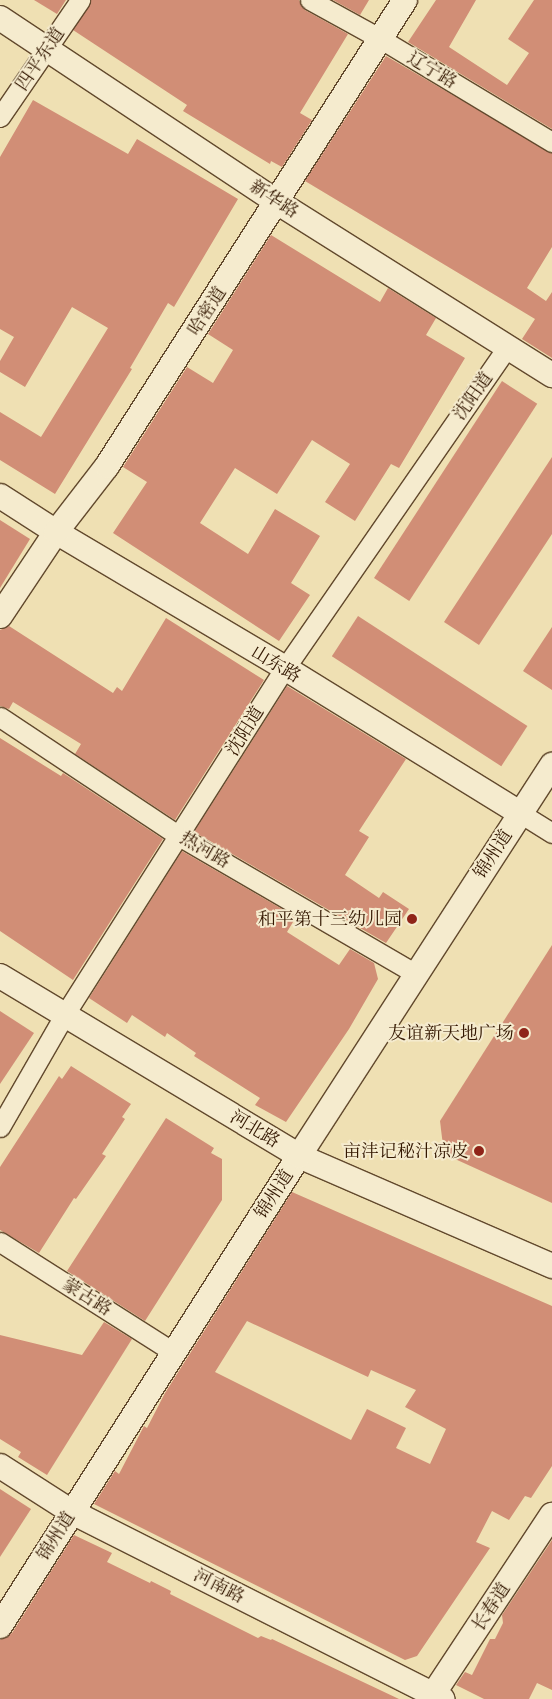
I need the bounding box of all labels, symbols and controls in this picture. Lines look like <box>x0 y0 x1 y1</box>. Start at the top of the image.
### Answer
street label: 四平东道 <box>11 23 69 95</box>
street label: 辽宁路 <box>403 47 461 93</box>
street label: 新华路 <box>245 175 303 223</box>
street label: 哈密道 <box>183 282 231 340</box>
street label: 沈阳道 <box>449 368 497 424</box>
street label: 山东路 <box>247 641 305 687</box>
street label: 沈阳道 <box>222 702 268 760</box>
street label: 锦州道 <box>469 825 517 883</box>
street label: 热河路 <box>176 827 234 873</box>
place label: 和平第十三幼儿园 <box>258 908 402 930</box>
marker: 和平第十三幼儿园 <box>406 913 418 925</box>
place label: 友谊新天地广场 <box>388 1022 514 1044</box>
marker: 友谊新天地广场 <box>518 1027 530 1039</box>
street label: 河北路 <box>226 1106 284 1152</box>
place label: 亩沣记秘汁凉皮 <box>343 1140 469 1162</box>
marker: 亩沣记秘汁凉皮 <box>473 1145 485 1157</box>
street label: 锦州道 <box>250 1165 298 1223</box>
street label: 蒙古路 <box>58 1274 116 1320</box>
street label: 锦州道 <box>33 1507 79 1565</box>
street label: 河南路 <box>190 1564 248 1608</box>
street label: 长春道 <box>467 1578 515 1636</box>

